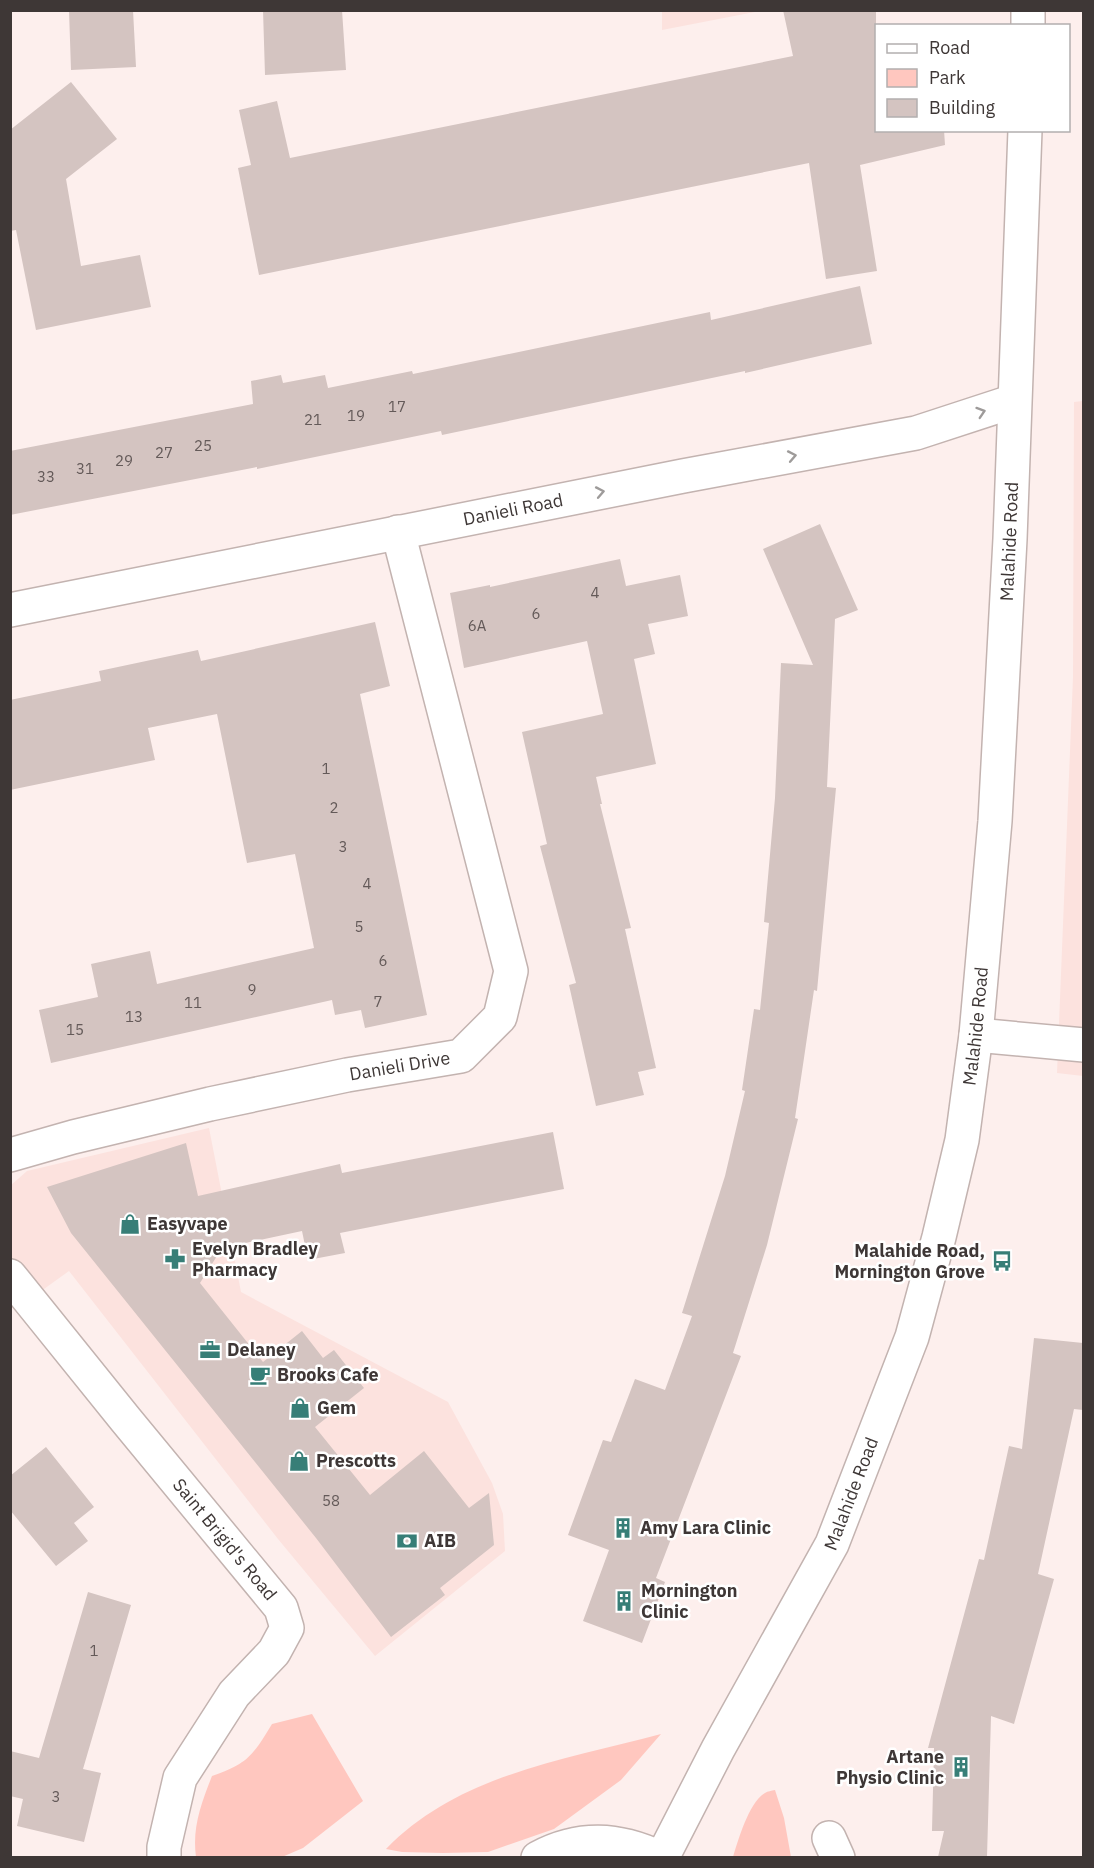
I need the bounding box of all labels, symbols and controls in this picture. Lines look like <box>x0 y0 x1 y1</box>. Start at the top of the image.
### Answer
legend <box>875 24 1070 132</box>
text: Road <box>929 36 970 59</box>
text: Park <box>929 66 966 89</box>
text: Building <box>929 96 996 119</box>
house number: 17 <box>388 397 406 416</box>
house number: 19 <box>347 406 365 425</box>
one-way arrow <box>975 406 986 419</box>
house number: 21 <box>304 410 322 429</box>
house number: 25 <box>194 436 212 455</box>
house number: 27 <box>155 443 173 462</box>
one-way arrow <box>786 450 796 463</box>
house number: 29 <box>115 451 133 470</box>
house number: 31 <box>76 459 94 478</box>
house number: 33 <box>37 467 55 486</box>
street label: Malahide Road <box>995 481 1023 602</box>
one-way arrow <box>595 486 605 499</box>
street label: Danieli Road <box>461 488 565 531</box>
house number: 4 <box>590 583 600 602</box>
house number: 6 <box>531 604 541 623</box>
house number: 6A <box>468 616 487 635</box>
house number: 1 <box>321 759 331 778</box>
house number: 2 <box>329 798 339 817</box>
house number: 3 <box>338 837 348 856</box>
house number: 4 <box>362 874 372 893</box>
house number: 5 <box>354 917 364 936</box>
house number: 6 <box>378 951 388 970</box>
street label: Malahide Road <box>957 966 993 1087</box>
house number: 9 <box>247 980 257 999</box>
house number: 7 <box>373 992 383 1011</box>
house number: 11 <box>184 993 202 1012</box>
house number: 13 <box>125 1007 143 1026</box>
house number: 15 <box>66 1020 84 1039</box>
street label: Danieli Drive <box>348 1046 452 1085</box>
shop icon: Easyvape <box>118 1212 142 1236</box>
place label: Easyvape <box>147 1212 228 1235</box>
place label: Evelyn Bradley Pharmacy <box>192 1237 318 1281</box>
place label: Malahide Road, Mornington Grove <box>835 1239 985 1283</box>
pharmacy icon: Evelyn Bradley Pharmacy <box>163 1247 187 1271</box>
bus stop icon: Malahide Road, Mornington Grove <box>990 1249 1014 1273</box>
office icon: Delaney <box>198 1338 222 1362</box>
place label: Delaney <box>227 1338 296 1361</box>
cafe icon: Brooks Cafe <box>248 1363 272 1387</box>
place label: Brooks Cafe <box>277 1363 379 1386</box>
shop icon: Gem <box>288 1396 312 1420</box>
place label: Gem <box>317 1396 356 1419</box>
street label: Malahide Road <box>819 1434 883 1553</box>
shop icon: Prescotts <box>287 1449 311 1473</box>
place label: Prescotts <box>316 1449 396 1472</box>
street label: Saint Brigid's Road <box>168 1474 282 1605</box>
house number: 58 <box>322 1491 340 1510</box>
building icon: Amy Lara Clinic <box>611 1516 635 1540</box>
place label: Amy Lara Clinic <box>640 1516 771 1539</box>
bank icon: AIB <box>395 1529 419 1553</box>
place label: AIB <box>424 1529 456 1552</box>
place label: Mornington Clinic <box>641 1579 737 1623</box>
building icon: Mornington Clinic <box>612 1589 636 1613</box>
house number: 1 <box>89 1641 99 1660</box>
place label: Artane Physio Clinic <box>836 1745 944 1789</box>
building icon: Artane Physio Clinic <box>949 1755 973 1779</box>
house number: 3 <box>51 1787 61 1806</box>

